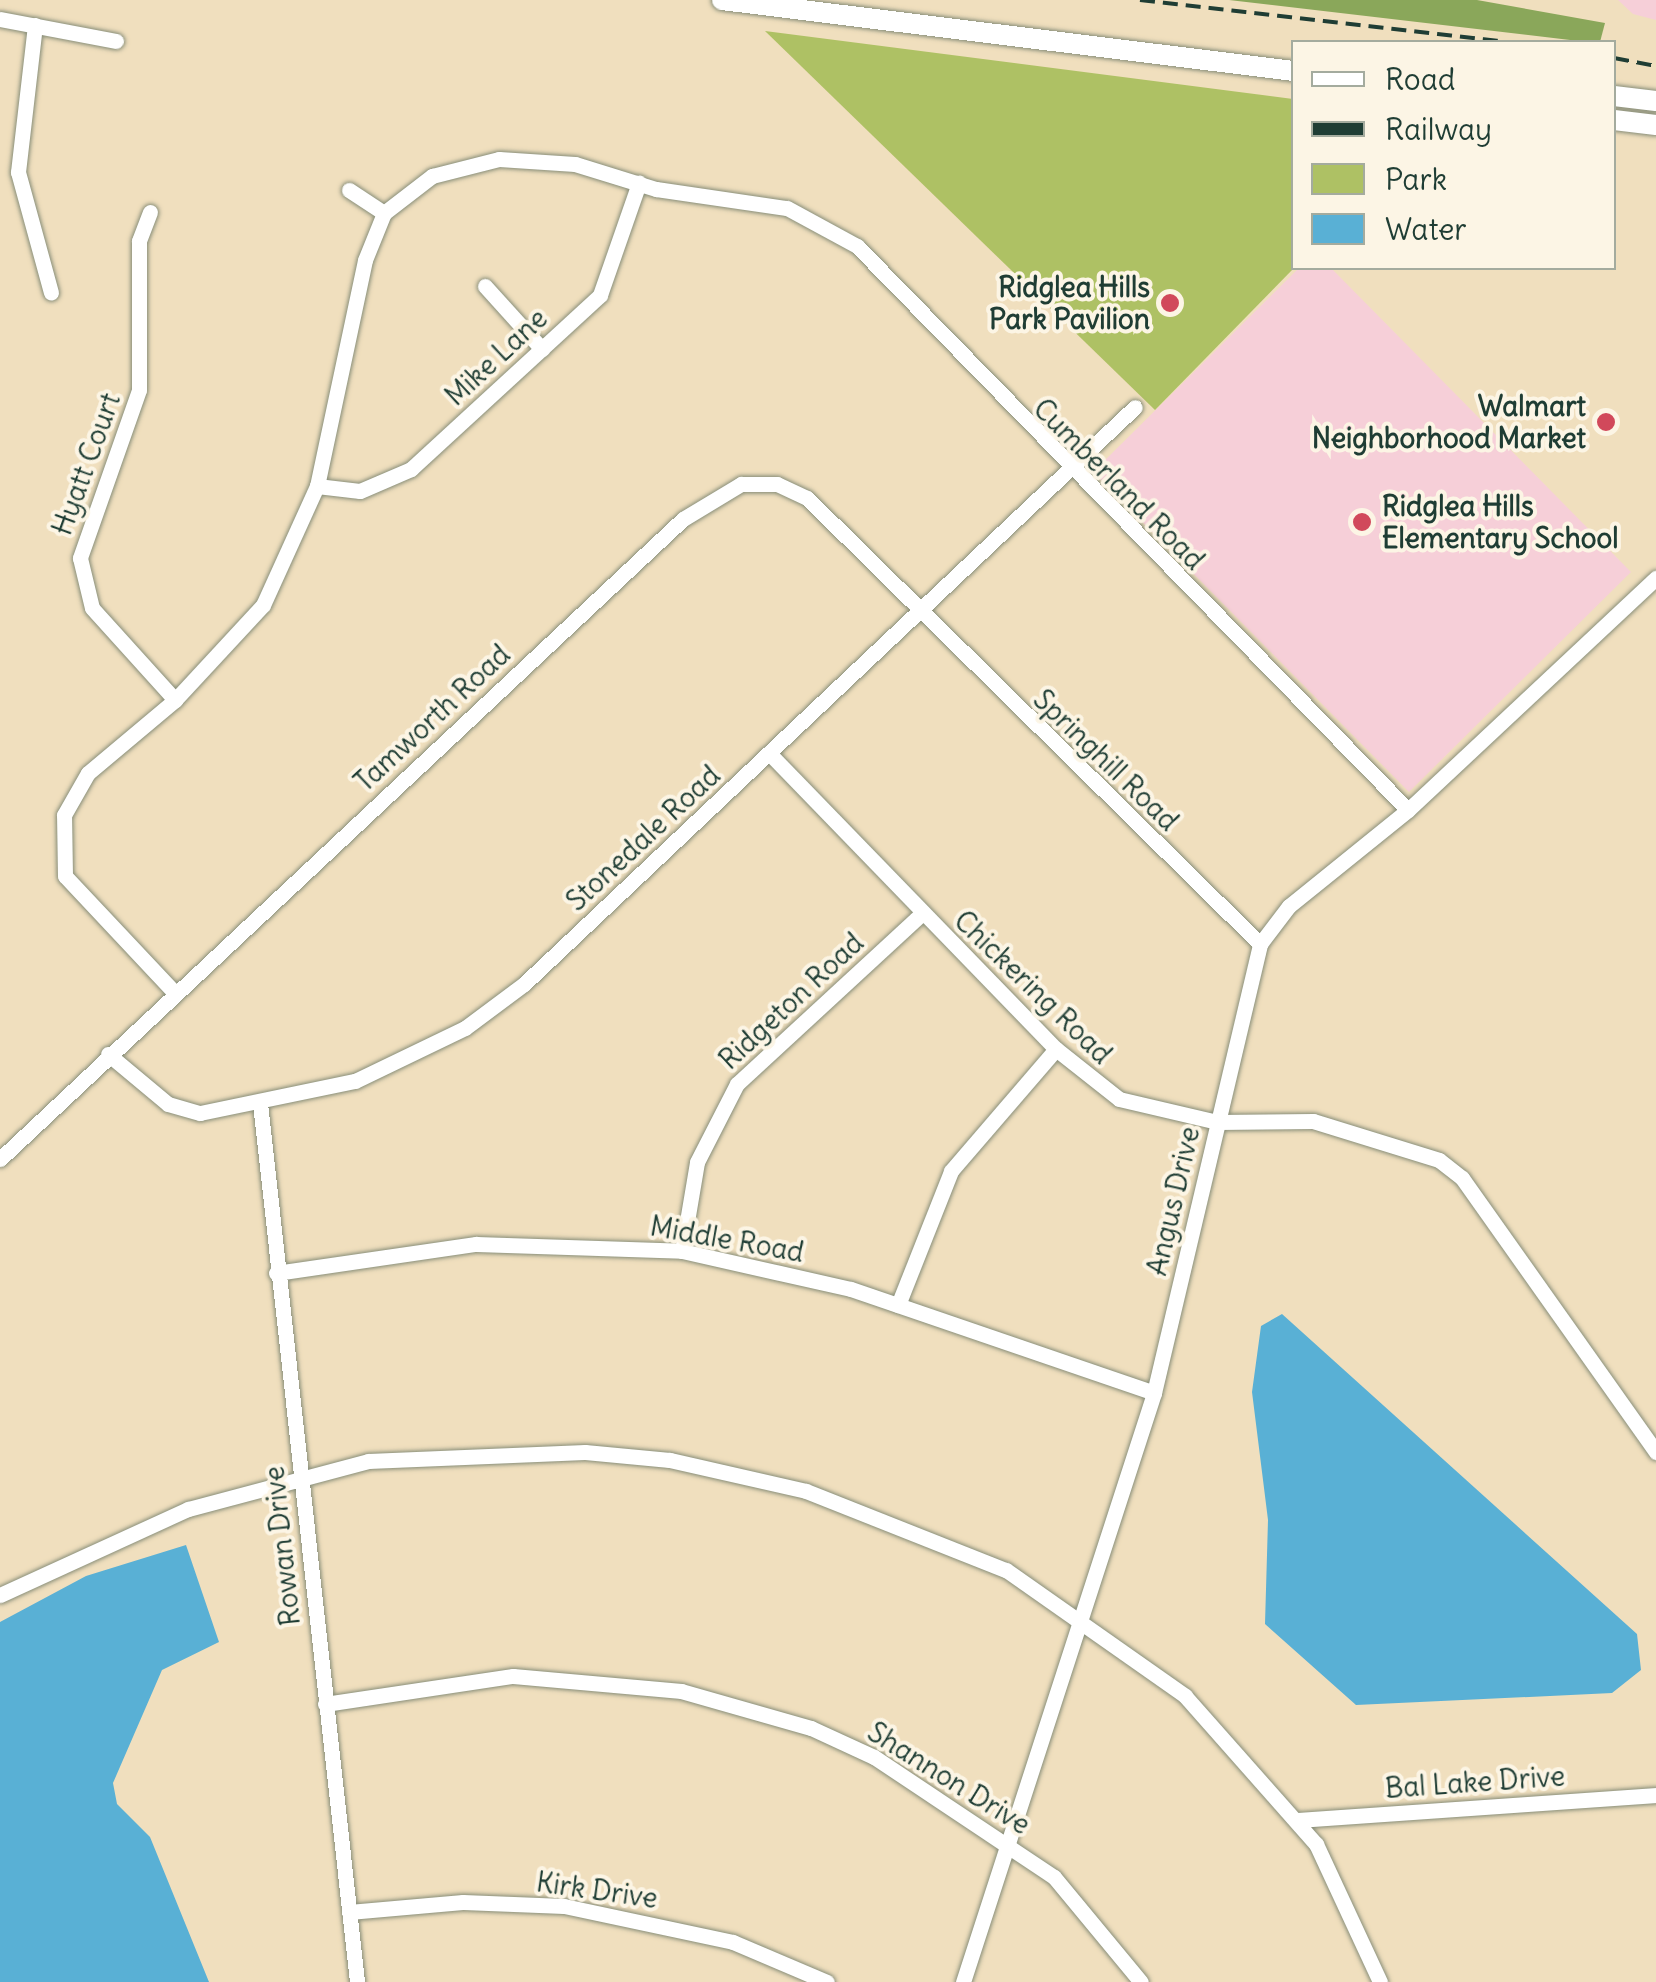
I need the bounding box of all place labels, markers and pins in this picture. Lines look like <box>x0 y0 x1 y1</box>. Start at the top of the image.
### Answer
place label: Ridglea Hills Park Pavilion <box>989 270 1150 336</box>
marker: Ridglea Hills Park Pavilion <box>1159 292 1181 314</box>
place label: Walmart Neighborhood Market <box>1312 389 1586 455</box>
marker: Walmart Neighborhood Market <box>1595 411 1617 433</box>
place label: Ridglea Hills Elementary School <box>1382 489 1619 555</box>
marker: Ridglea Hills Elementary School <box>1351 511 1373 533</box>

